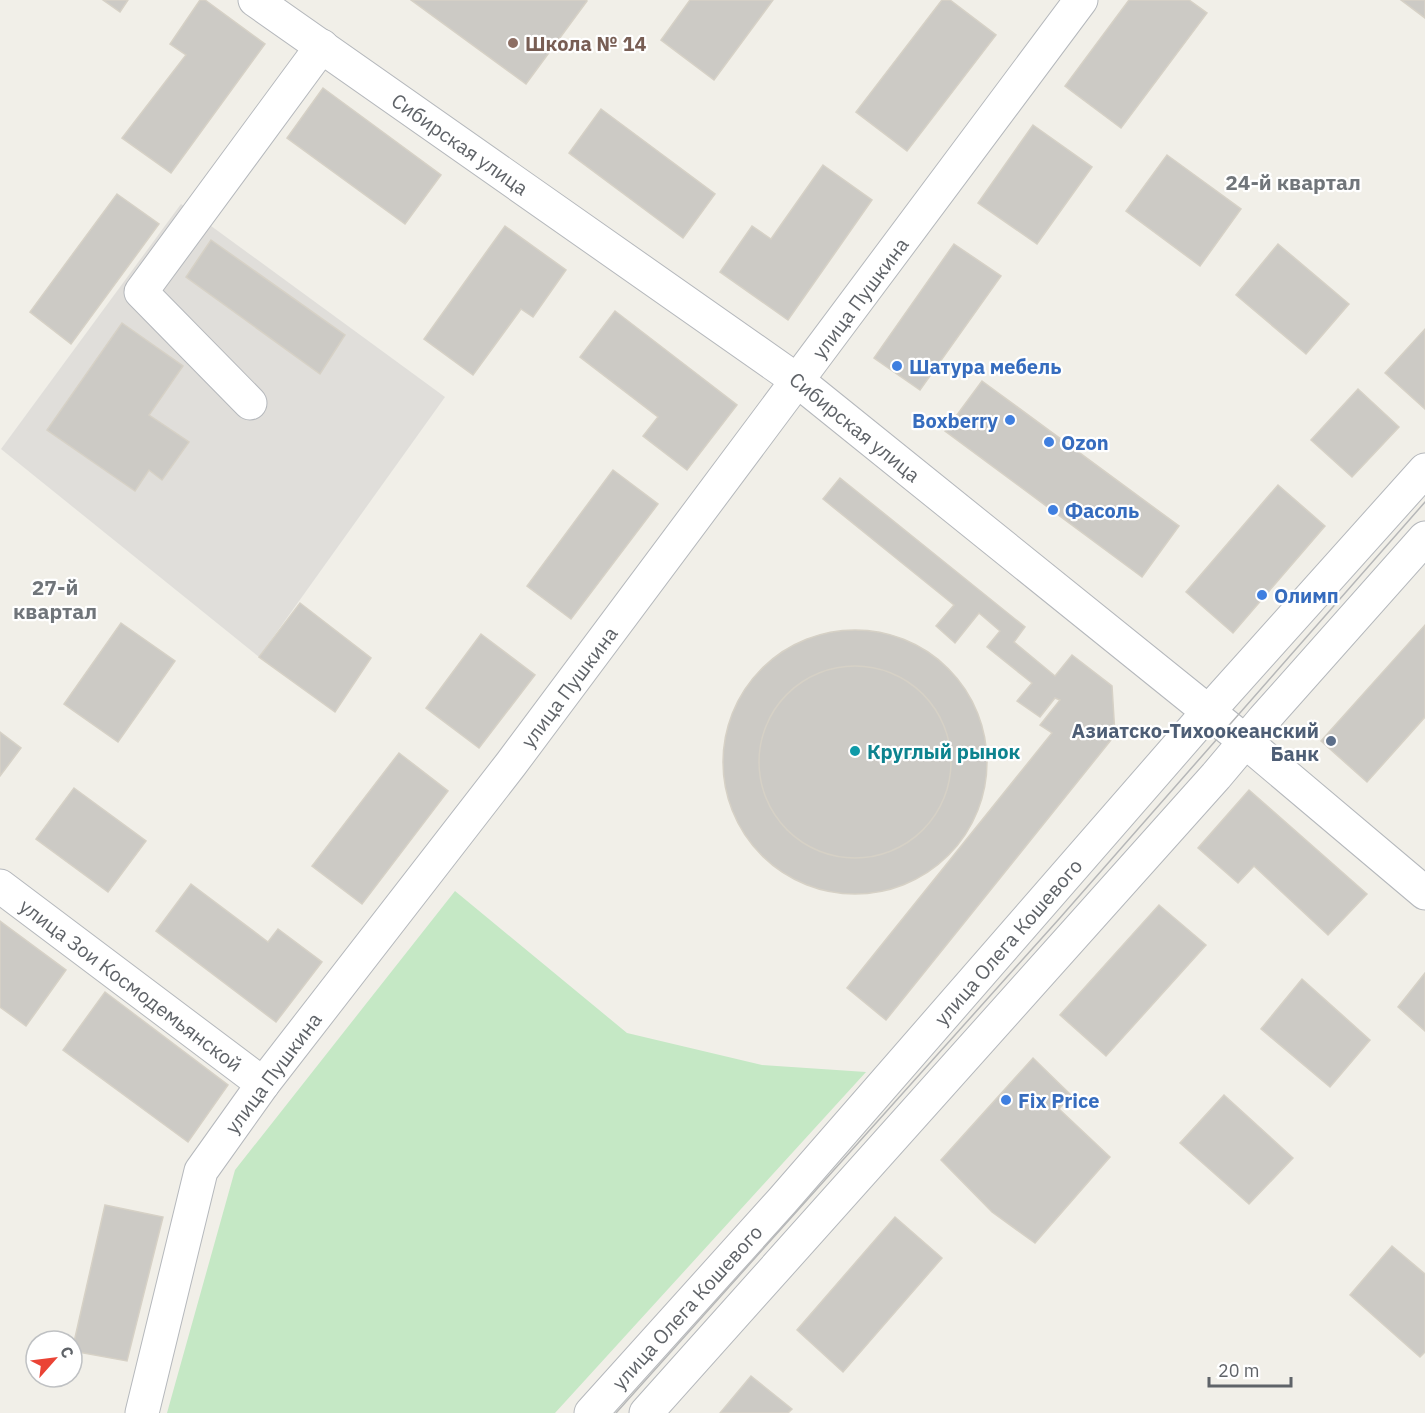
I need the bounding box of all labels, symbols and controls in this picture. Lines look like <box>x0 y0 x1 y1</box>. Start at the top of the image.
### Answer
place label: Школа № 14 <box>525 30 647 57</box>
marker: Школа № 14 <box>506 36 520 50</box>
street label: Сибирская улица <box>386 87 534 201</box>
district label: 24-й квартал <box>1225 168 1361 196</box>
street label: улица Пушкина <box>806 232 915 364</box>
place label: Шатура мебель <box>909 353 1062 380</box>
marker: Шатура мебель <box>890 359 904 373</box>
street label: Сибирская улица <box>784 366 926 488</box>
place label: Boxberry <box>912 407 998 434</box>
marker: Boxberry <box>1003 413 1017 427</box>
place label: Ozon <box>1061 429 1109 456</box>
marker: Ozon <box>1042 435 1056 449</box>
place label: Фасоль <box>1065 497 1139 524</box>
marker: Фасоль <box>1046 503 1060 517</box>
district label: 27-й квартал <box>13 573 97 625</box>
place label: Олимп <box>1274 582 1339 609</box>
marker: Олимп <box>1255 588 1269 602</box>
street label: улица Пушкина <box>515 621 624 753</box>
place label: Азиатско-Тихоокеанский Банк <box>1072 717 1319 767</box>
marker: Азиатско-Тихоокеанский Банк <box>1324 734 1338 748</box>
place label: Круглый рынок <box>867 738 1021 765</box>
marker: Круглый рынок <box>848 744 862 758</box>
street label: улица Олега Кошевого <box>928 853 1088 1031</box>
street label: улица Зои Космодемьянской <box>14 892 248 1078</box>
street label: улица Пушкина <box>219 1007 328 1139</box>
place label: Fix Price <box>1018 1087 1100 1114</box>
marker: Fix Price <box>999 1093 1013 1107</box>
street label: улица Олега Кошевого <box>606 1219 768 1395</box>
north arrow <box>24 1329 84 1389</box>
text: С <box>56 1343 79 1361</box>
scale bar <box>1209 1350 1292 1388</box>
text: 20 m <box>1218 1359 1260 1382</box>

